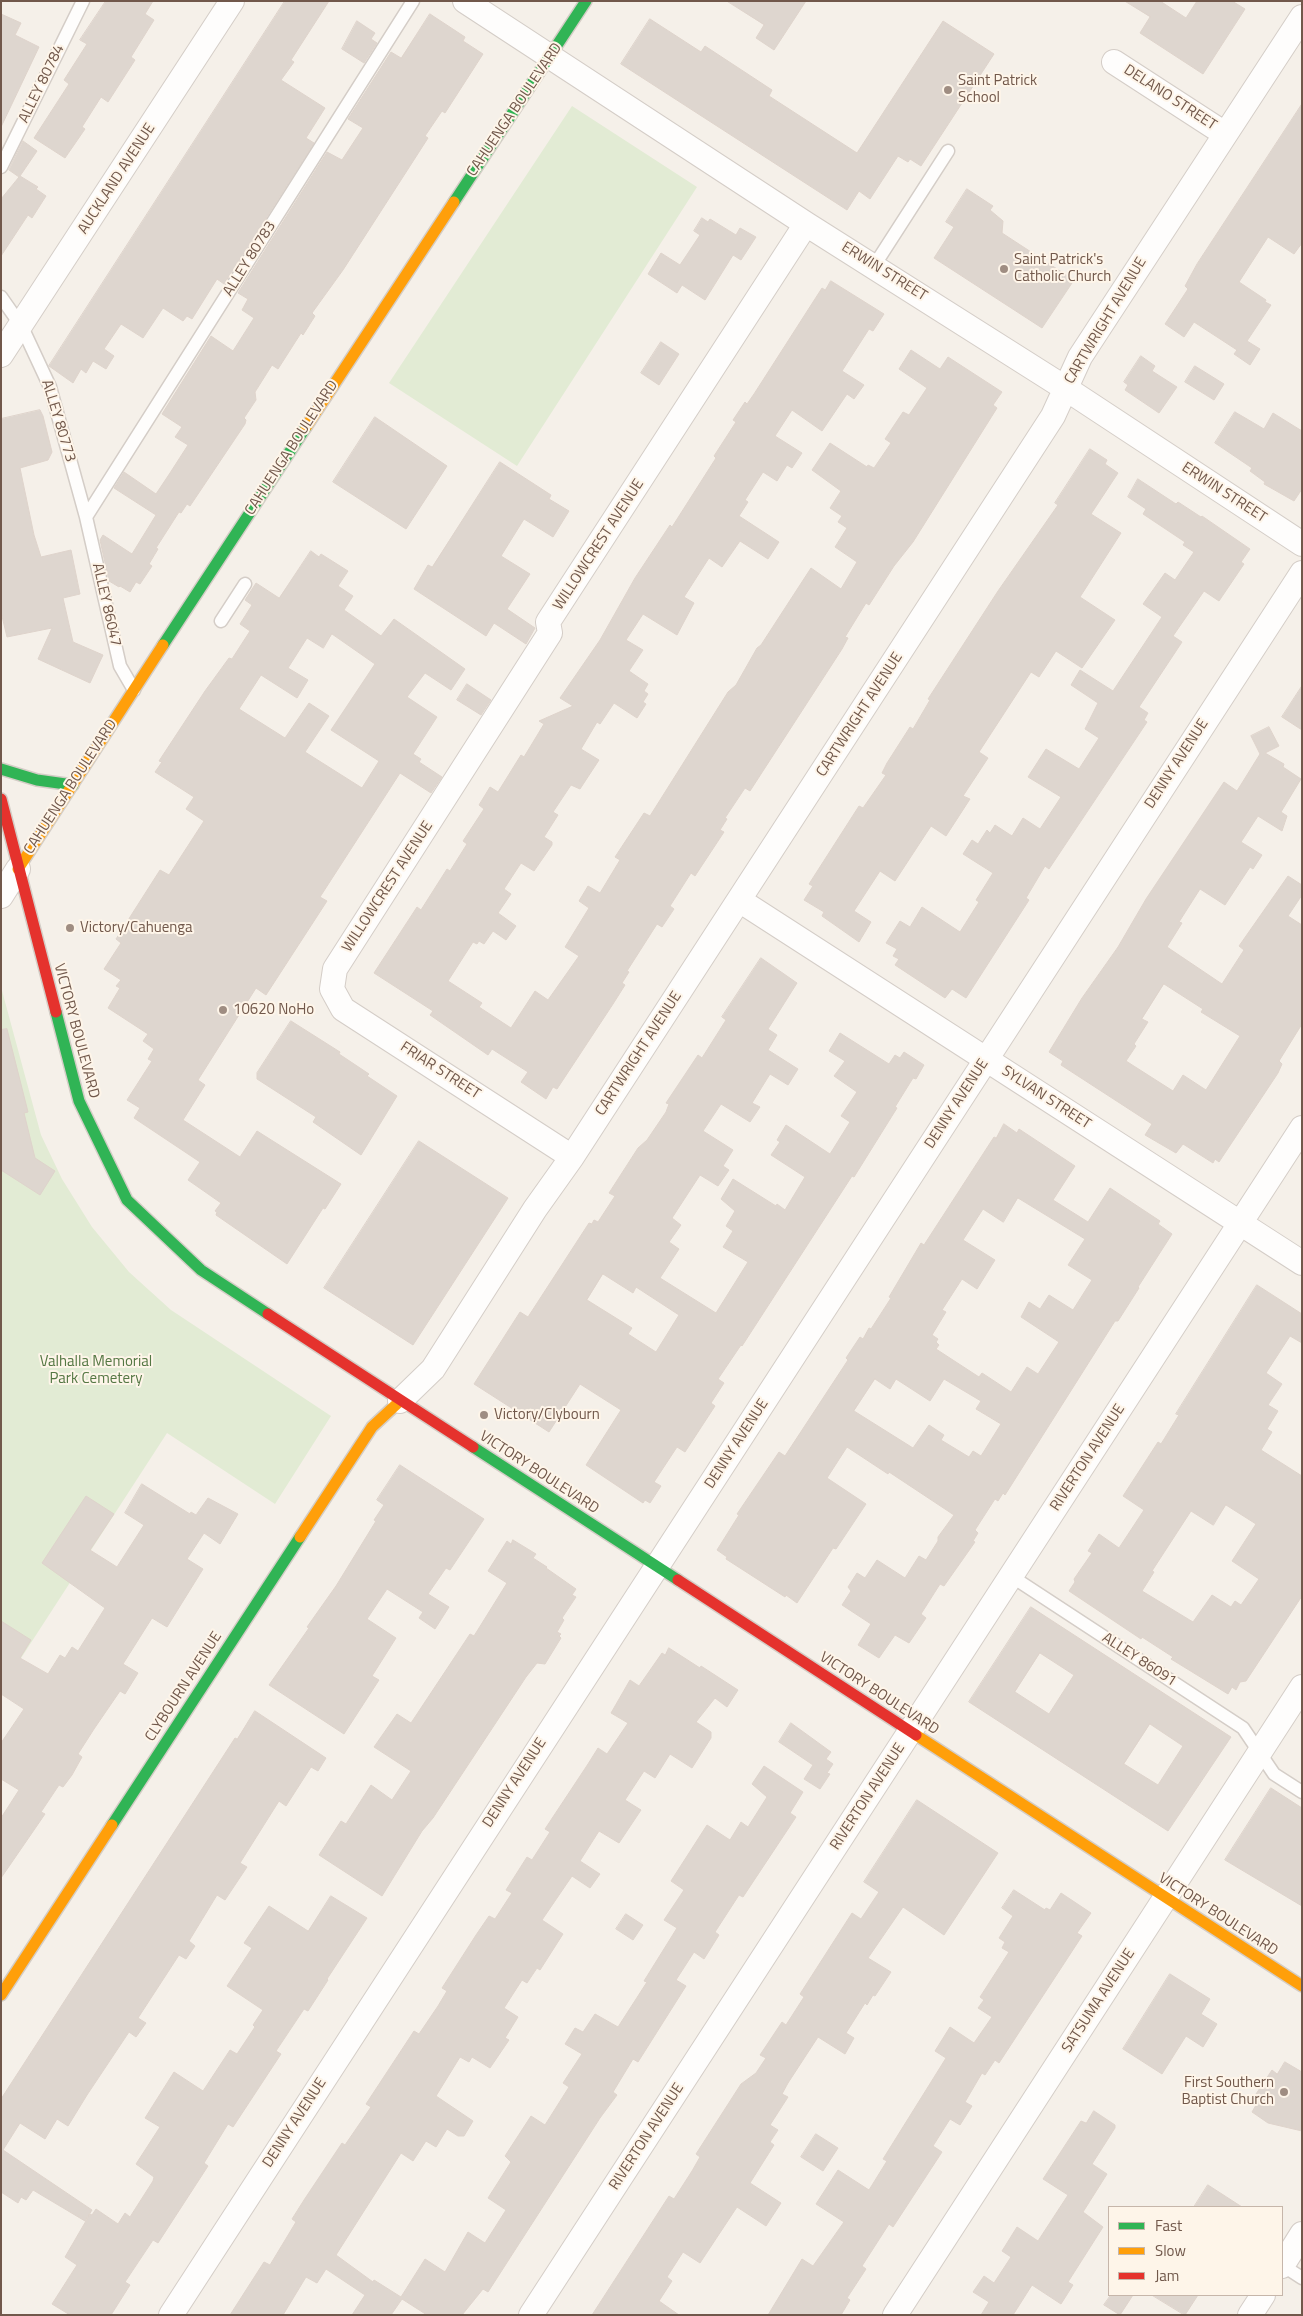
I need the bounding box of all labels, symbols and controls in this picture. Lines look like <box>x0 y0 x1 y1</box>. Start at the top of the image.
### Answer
street label: CAHUENGA BOULEVARD <box>464 40 566 180</box>
street label: ALLEY 80784 <box>15 42 69 126</box>
street label: DELANO STREET <box>1120 61 1220 135</box>
place label: Saint Patrick School <box>958 72 1037 107</box>
marker: Saint Patrick School <box>942 84 954 96</box>
street label: AUCKLAND AVENUE <box>75 120 159 238</box>
street label: ALLEY 80783 <box>220 218 280 300</box>
street label: ERWIN STREET <box>838 238 930 306</box>
place label: Saint Patrick's Catholic Church <box>1014 251 1111 286</box>
street label: CARTWRIGHT AVENUE <box>1061 254 1151 388</box>
marker: Saint Patrick's Catholic Church <box>998 263 1010 275</box>
street label: CAHUENGA BOULEVARD <box>242 377 342 519</box>
street label: ALLEY 80773 <box>37 378 79 464</box>
street label: ERWIN STREET <box>1178 459 1270 527</box>
street label: WILLOWCREST AVENUE <box>550 476 648 614</box>
street label: ALLEY 86047 <box>88 562 124 648</box>
street label: CARTWRIGHT AVENUE <box>813 650 907 780</box>
street label: CAHUENGA BOULEVARD <box>21 716 121 858</box>
street label: DENNY AVENUE <box>1141 716 1213 812</box>
street label: WILLOWCREST AVENUE <box>339 818 437 956</box>
place label: Victory/Cahuenga <box>80 919 193 937</box>
marker: Victory/Cahuenga <box>64 922 76 934</box>
street label: VICTORY BOULEVARD <box>49 962 103 1100</box>
street label: CARTWRIGHT AVENUE <box>592 989 686 1119</box>
place label: 10620 NoHo <box>233 1001 314 1019</box>
marker: 10620 NoHo <box>217 1004 229 1016</box>
street label: FRIAR STREET <box>397 1038 483 1104</box>
street label: DENNY AVENUE <box>921 1056 993 1152</box>
street label: SYLVAN STREET <box>998 1062 1094 1134</box>
park label: Valhalla Memorial Park Cemetery <box>40 1353 152 1388</box>
street label: DENNY AVENUE <box>701 1396 773 1492</box>
street label: RIVERTON AVENUE <box>1047 1401 1129 1515</box>
place label: Victory/Clybourn <box>494 1406 600 1424</box>
marker: Victory/Clybourn <box>478 1409 490 1421</box>
street label: VICTORY BOULEVARD <box>476 1428 602 1518</box>
street label: CLYBOURN AVENUE <box>142 1629 226 1745</box>
street label: ALLEY 86091 <box>1098 1629 1180 1691</box>
street label: VICTORY BOULEVARD <box>816 1649 942 1739</box>
street label: DENNY AVENUE <box>479 1735 551 1831</box>
street label: RIVERTON AVENUE <box>827 1740 909 1854</box>
street label: VICTORY BOULEVARD <box>1155 1870 1281 1960</box>
street label: SATSUMA AVENUE <box>1059 1946 1139 2056</box>
place label: First Southern Baptist Church <box>1181 2074 1274 2109</box>
street label: DENNY AVENUE <box>259 2075 331 2171</box>
street label: RIVERTON AVENUE <box>606 2080 688 2194</box>
marker: First Southern Baptist Church <box>1278 2086 1290 2098</box>
legend <box>1108 2206 1283 2296</box>
text: Fast <box>1155 2214 1182 2237</box>
text: Slow <box>1155 2239 1186 2262</box>
text: Jam <box>1155 2264 1179 2287</box>

